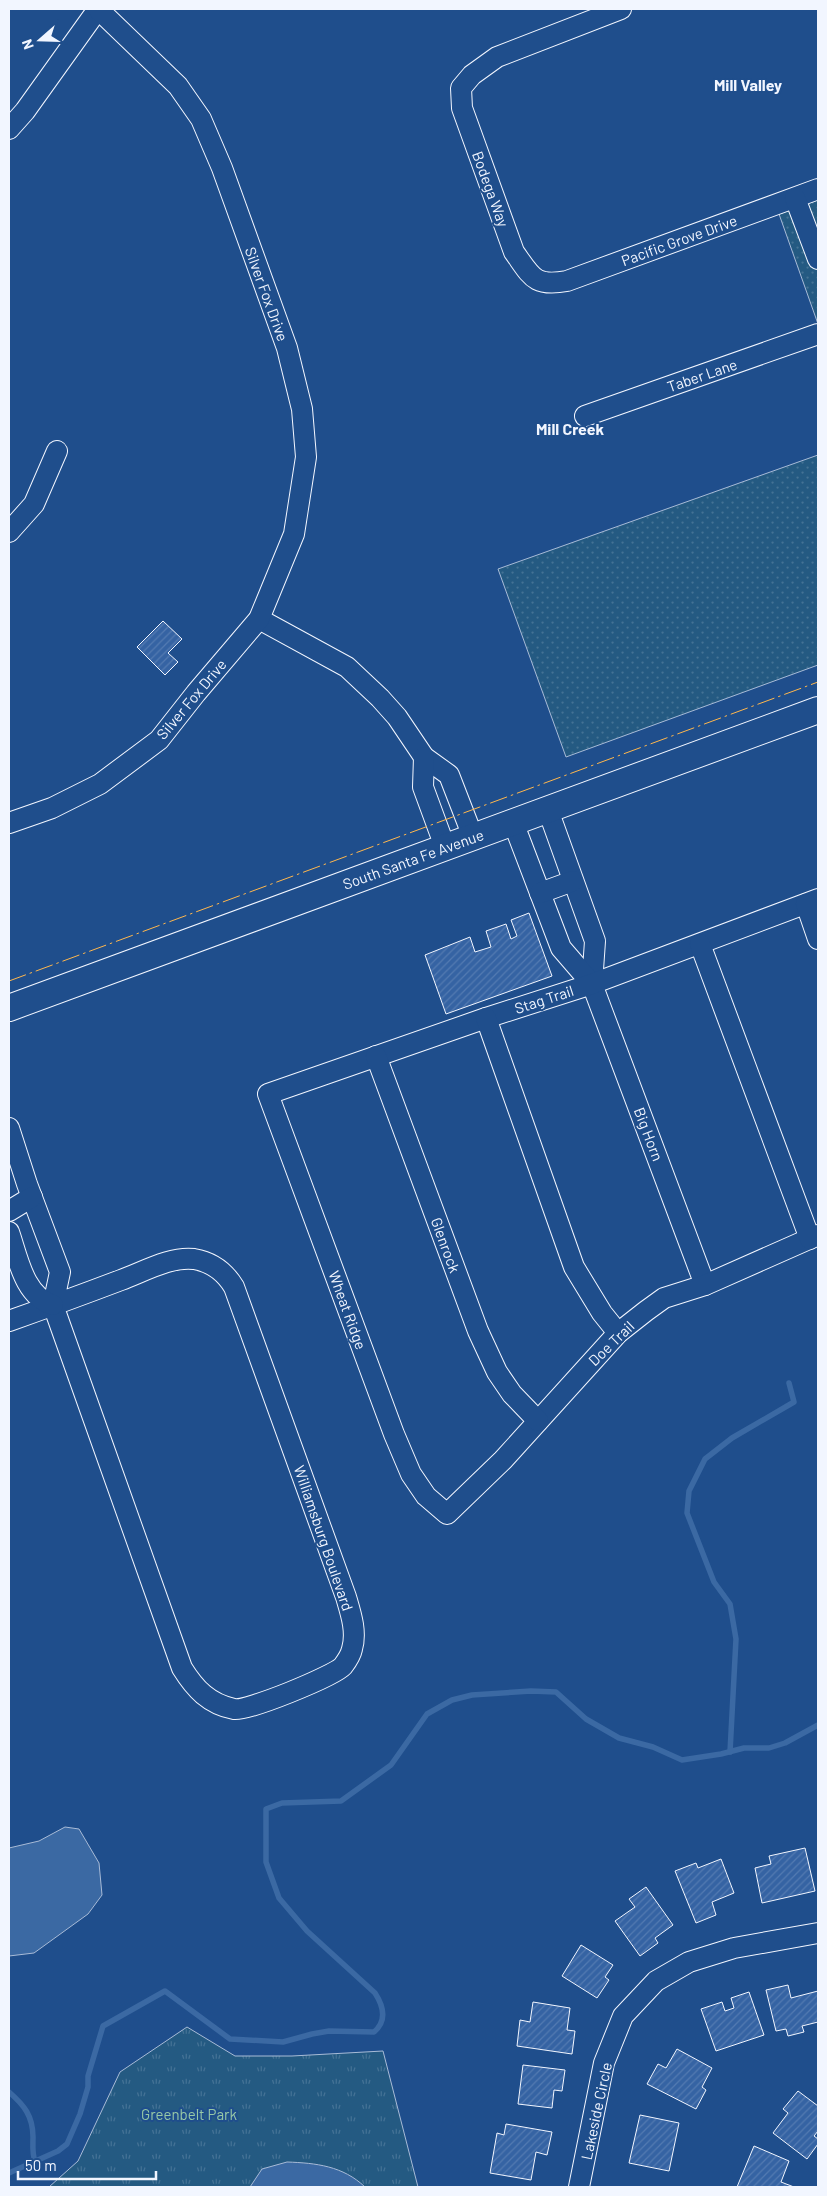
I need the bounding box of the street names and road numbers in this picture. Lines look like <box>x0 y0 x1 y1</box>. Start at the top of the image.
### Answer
street label: Bodega Way <box>469 149 513 229</box>
street label: Pacific Grove Drive <box>619 211 739 269</box>
street label: Silver Fox Drive <box>242 244 292 344</box>
street label: Taber Lane <box>665 355 739 395</box>
street label: Silver Fox Drive <box>152 655 230 743</box>
street label: South Santa Fe Avenue <box>340 825 486 893</box>
street label: Stag Trail <box>512 981 576 1017</box>
street label: Big Horn <box>631 1105 667 1163</box>
street label: Glenrock <box>428 1215 464 1276</box>
street label: Wheat Ridge <box>325 1268 371 1352</box>
street label: Doe Trail <box>584 1317 638 1369</box>
street label: Williamsburg Boulevard <box>291 1463 357 1613</box>
street label: Lakeside Circle <box>577 2061 615 2161</box>

